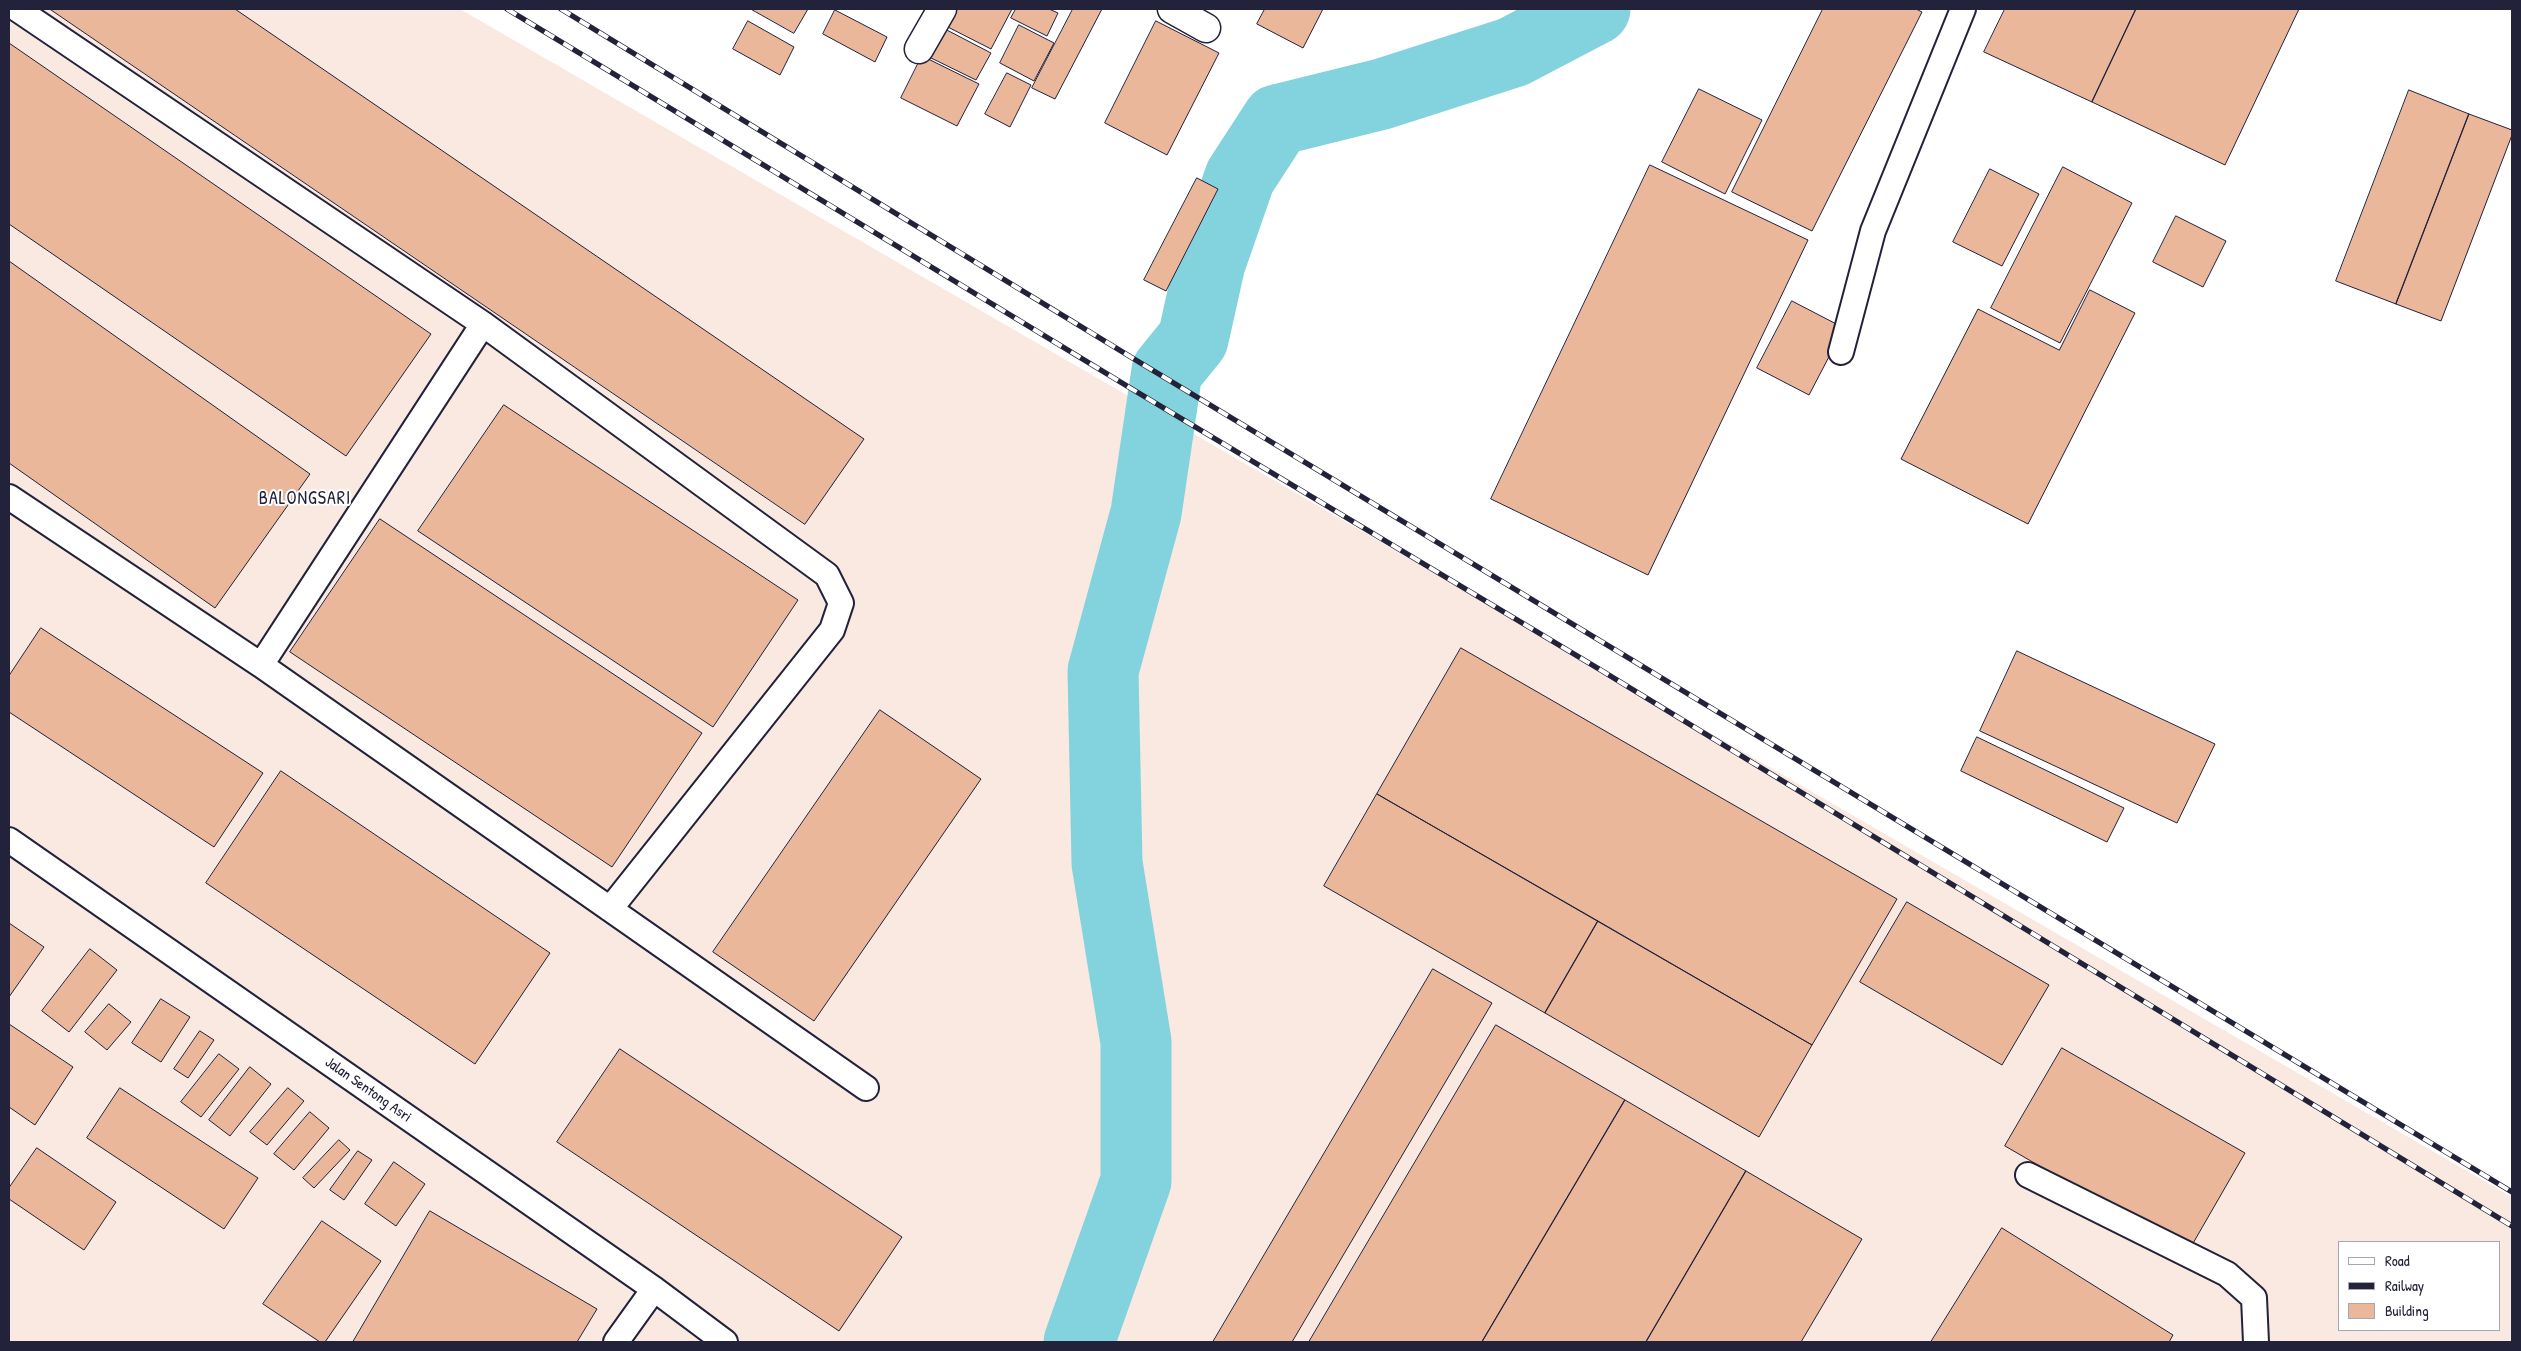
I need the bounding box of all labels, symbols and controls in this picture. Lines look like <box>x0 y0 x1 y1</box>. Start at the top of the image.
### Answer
district label: BALONGSARI <box>258 488 352 510</box>
street label: Jalan Sentong Asri <box>321 1054 415 1126</box>
legend <box>2338 1241 2501 1331</box>
text: Road <box>2385 1250 2410 1271</box>
text: Railway <box>2385 1275 2424 1296</box>
text: Building <box>2385 1300 2429 1321</box>

